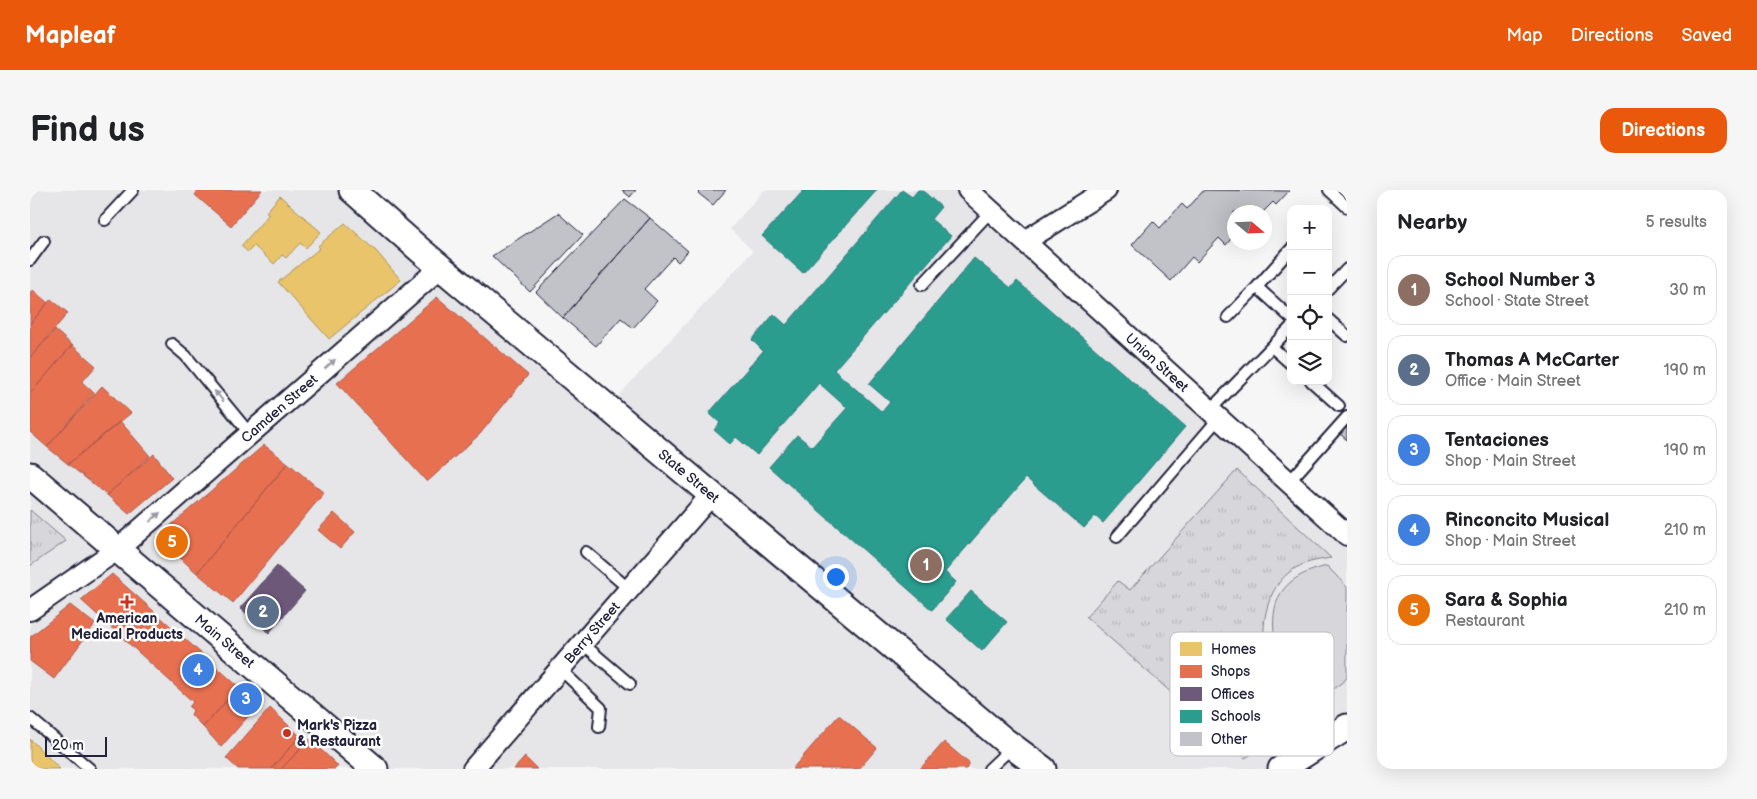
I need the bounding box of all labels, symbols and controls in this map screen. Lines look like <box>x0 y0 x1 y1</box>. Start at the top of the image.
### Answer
text: Mapleaf <box>25 21 116 50</box>
text: Map <box>1507 25 1543 46</box>
text: Directions <box>1571 25 1653 46</box>
text: Saved <box>1681 25 1732 46</box>
button: Directions <box>1600 108 1727 153</box>
text: Find us <box>30 109 145 152</box>
north arrow <box>1227 205 1272 250</box>
map controls <box>1287 205 1332 385</box>
button: + <box>1287 205 1332 250</box>
text: Nearby <box>1397 210 1467 235</box>
text: 5 results <box>1645 213 1707 232</box>
button: − <box>1287 250 1332 295</box>
text: School Number 3 <box>1445 269 1595 292</box>
text: 1 <box>1411 281 1417 300</box>
text: 30 m <box>1669 281 1706 300</box>
text: School · State Street <box>1445 292 1589 311</box>
button: locate <box>1287 295 1332 340</box>
street label: Union Street <box>1122 329 1193 396</box>
button: layers <box>1287 340 1332 385</box>
text: Thomas A McCarter <box>1445 349 1619 372</box>
one-way arrow <box>324 358 336 370</box>
text: 2 <box>1409 361 1419 380</box>
text: 190 m <box>1664 361 1706 380</box>
street label: Camden Street <box>237 370 321 446</box>
text: Office · Main Street <box>1445 372 1581 391</box>
one-way arrow <box>214 390 225 402</box>
text: Tentaciones <box>1445 429 1549 452</box>
text: 3 <box>1409 441 1419 460</box>
text: 190 m <box>1664 441 1706 460</box>
street label: State Street <box>655 445 724 507</box>
text: Shop · Main Street <box>1445 452 1576 471</box>
text: Rinconcito Musical <box>1445 509 1609 532</box>
one-way arrow <box>148 511 161 522</box>
text: 4 <box>1409 521 1419 540</box>
text: 210 m <box>1664 521 1706 540</box>
pin: 5 <box>156 523 188 561</box>
text: Shop · Main Street <box>1445 532 1576 551</box>
pin: 1 <box>910 546 942 584</box>
your location <box>823 564 849 590</box>
text: Sara & Sophia <box>1445 589 1568 612</box>
pin: 2 <box>247 593 279 631</box>
marker: American Medical Products <box>121 596 133 608</box>
street label: Berry Street <box>560 598 624 667</box>
text: 5 <box>1409 601 1419 620</box>
text: 210 m <box>1664 601 1706 620</box>
place label: American Medical Products <box>71 610 183 643</box>
street label: Main Street <box>191 611 259 672</box>
text: Restaurant <box>1445 612 1525 631</box>
legend <box>1170 632 1334 756</box>
text: Homes <box>1211 641 1256 658</box>
pin: 4 <box>182 651 214 689</box>
text: Shops <box>1211 663 1250 680</box>
pin: 3 <box>230 680 262 718</box>
text: Offices <box>1211 686 1254 703</box>
text: Schools <box>1211 708 1261 725</box>
place label: Mark's Pizza & Restaurant <box>297 717 381 750</box>
marker: Mark's Pizza & Restaurant <box>281 727 293 739</box>
text: Other <box>1211 731 1248 748</box>
scale bar <box>45 734 108 757</box>
text: 20 m <box>52 737 84 754</box>

